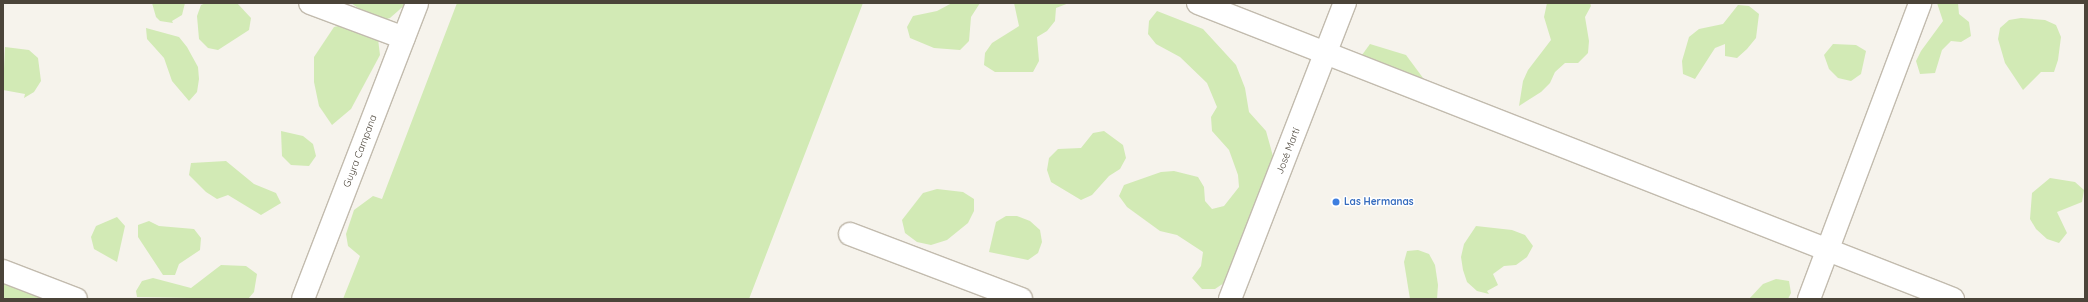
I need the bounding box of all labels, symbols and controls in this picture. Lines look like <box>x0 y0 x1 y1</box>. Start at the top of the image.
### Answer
street label: Guyra Campana <box>341 113 379 189</box>
street label: José Martí <box>1274 126 1302 176</box>
place label: Las Hermanas <box>1344 196 1414 208</box>
marker: Las Hermanas <box>1331 197 1341 207</box>

